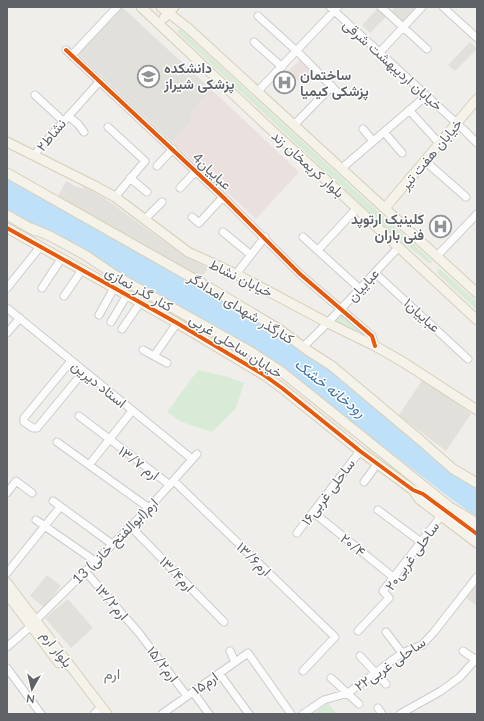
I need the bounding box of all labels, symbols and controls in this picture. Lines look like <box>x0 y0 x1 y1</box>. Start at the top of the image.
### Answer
street label: خیابان اردیبهشت شرقی <box>339 15 447 115</box>
place label: دانشکده پزشکی شیراز <box>163 59 234 94</box>
school or university icon: دانشکده پزشکی شیراز <box>136 63 162 89</box>
place label: ساختمان پزشکی کیمیا <box>300 66 369 101</box>
hospital icon: ساختمان پزشکی کیمیا <box>271 70 297 96</box>
street label: نشاط۲ <box>32 115 69 154</box>
street label: خیابان هفت تیر <box>395 115 466 194</box>
street label: بلوار کریمخان زند <box>268 127 348 201</box>
street label: عباییان4 <box>189 148 235 194</box>
place label: کلینیک ارتوپد فنی باران <box>351 210 424 244</box>
hospital icon: کلینیک ارتوپد فنی باران <box>427 214 453 240</box>
street label: خیابان نشاط <box>206 255 276 301</box>
street label: کنار گذر نمازی <box>102 262 176 316</box>
street label: عباییان <box>343 265 383 305</box>
street label: کنارگذر شهدای امدادگر <box>184 268 297 348</box>
street label: عباییان۱ <box>400 294 444 336</box>
street label: خیابان ساحلی غربی <box>186 310 286 382</box>
water label: رودخانه خشک <box>291 354 370 421</box>
street label: استاد دیرین <box>68 356 130 412</box>
street label: ۱۳/۷ ارم <box>115 442 163 484</box>
street label: ساحلی غربی۱۶ <box>297 455 359 529</box>
street label: 13 ارم(ابوالفتح خانی) <box>68 494 163 589</box>
street label: ساحلی غربی۲۰ <box>381 518 443 594</box>
street label: ۲۰/۴ <box>337 529 369 560</box>
street label: ۱۳/۶ارم <box>233 538 275 580</box>
street label: ۱۳/۴ارم <box>156 552 198 596</box>
street label: ۱۳/۲ارم <box>91 580 133 624</box>
street label: بلوار ارم <box>37 627 77 671</box>
street label: ساحلی غربی۲۲ <box>351 633 429 695</box>
street label: ۱۵/۲ارم <box>143 642 183 686</box>
district label: ارم <box>104 664 120 684</box>
street label: ارم۱۵ <box>189 668 221 698</box>
north arrow <box>12 669 52 709</box>
text: N <box>25 692 36 706</box>

